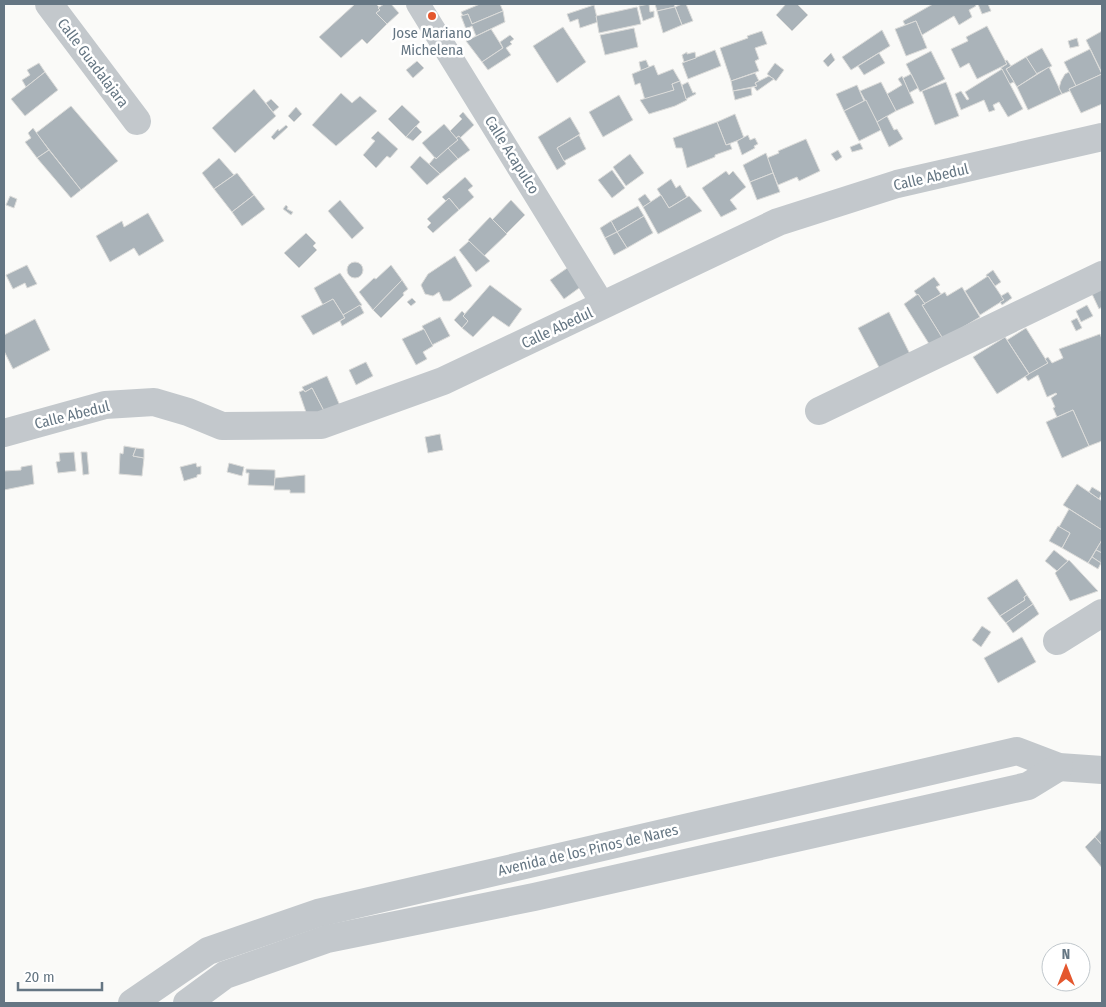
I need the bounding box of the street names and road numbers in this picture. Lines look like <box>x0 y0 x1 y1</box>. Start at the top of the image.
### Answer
street label: Calle Guadalajara <box>54 15 132 111</box>
street label: Calle Acapulco <box>481 113 543 197</box>
street label: Calle Abedul <box>892 160 970 194</box>
street label: Calle Abedul <box>518 304 596 352</box>
street label: Calle Abedul <box>33 397 111 433</box>
street label: Avenida de los Pinos de Nares <box>496 820 680 880</box>

